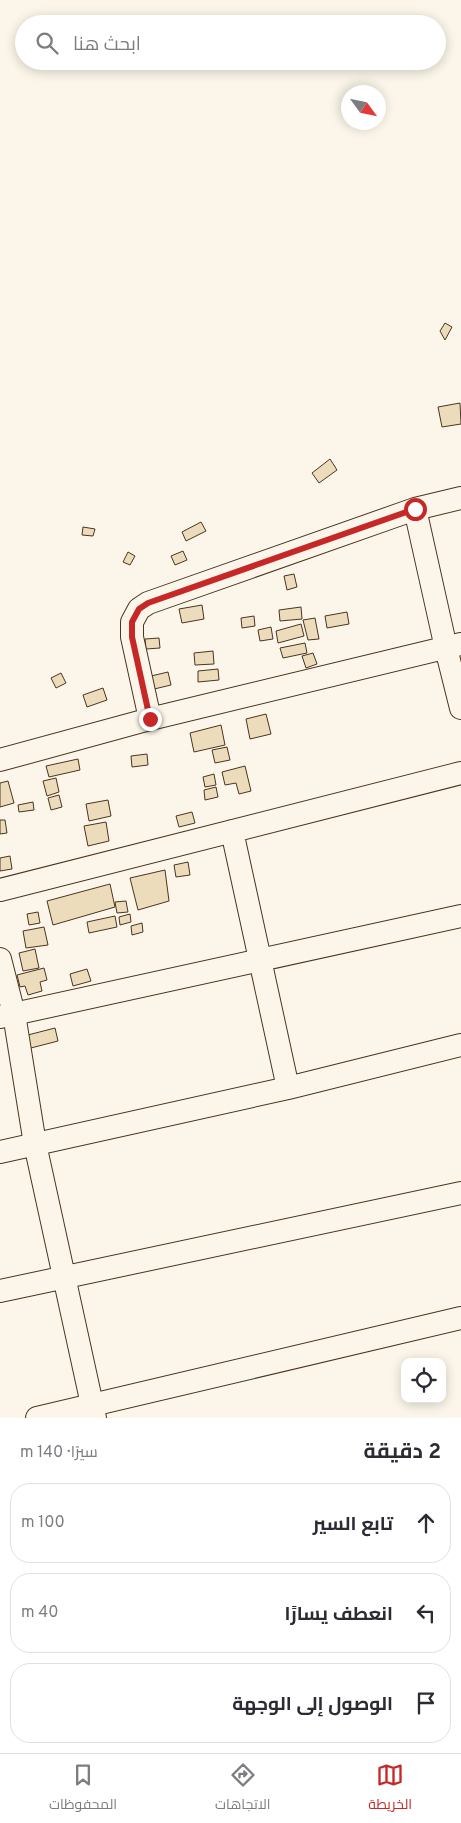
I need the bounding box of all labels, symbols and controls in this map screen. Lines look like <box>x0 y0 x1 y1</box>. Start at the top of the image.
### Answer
search box <box>15 15 446 70</box>
icon: search <box>33 29 61 57</box>
text: ابحث هنا <box>73 33 141 57</box>
north arrow <box>341 85 386 130</box>
route start <box>404 498 427 521</box>
route end <box>139 708 162 731</box>
map controls <box>401 1358 446 1403</box>
button: locate <box>401 1358 446 1403</box>
text: 2 دقيقة <box>364 1439 441 1466</box>
text: سيرًا · 140 m <box>20 1443 98 1463</box>
icon: ahead <box>412 1509 440 1537</box>
text: 100 m <box>21 1513 65 1533</box>
text: تابع السير <box>313 1513 393 1537</box>
icon: left <box>412 1599 440 1627</box>
text: 40 m <box>21 1603 59 1623</box>
text: انعطف يسارًا <box>285 1603 393 1627</box>
icon: arrive <box>412 1689 440 1717</box>
text: الوصول إلى الوجهة <box>232 1693 393 1717</box>
tab: المحفوظات <box>49 1761 117 1817</box>
tab: الاتجاهات <box>215 1761 270 1817</box>
tab: الخريطة <box>368 1761 412 1817</box>

